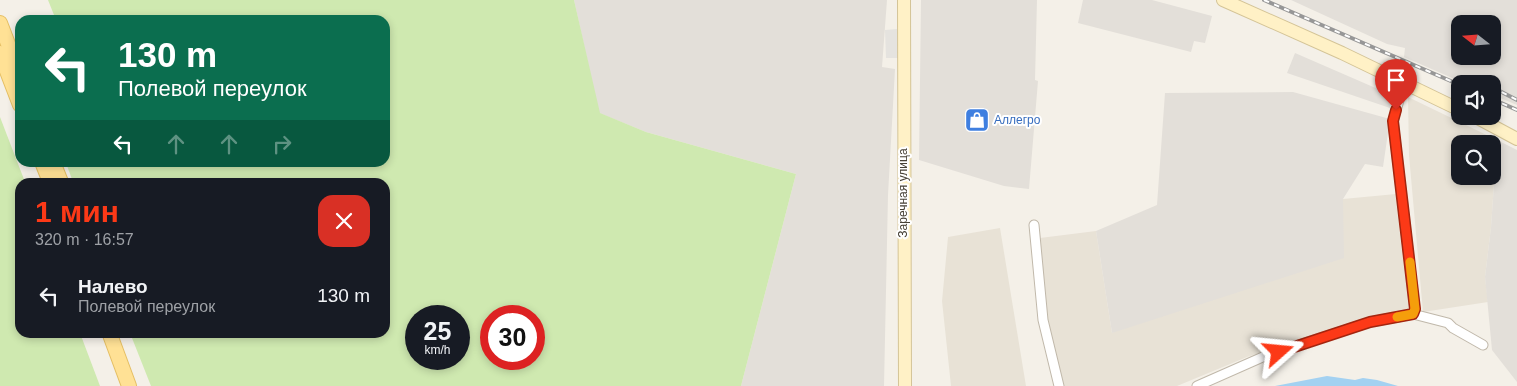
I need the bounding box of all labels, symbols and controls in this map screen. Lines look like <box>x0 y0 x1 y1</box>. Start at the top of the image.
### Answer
north arrow <box>1451 15 1501 65</box>
map controls <box>1451 15 1501 185</box>
icon: left <box>35 35 100 100</box>
text: 130 m <box>118 35 217 74</box>
pin <box>1375 59 1417 110</box>
icon: arrive <box>1382 66 1410 94</box>
button: sound <box>1451 75 1501 125</box>
text: Полевой переулок <box>118 76 307 101</box>
shop icon: Аллегро <box>964 107 990 133</box>
place label: Аллегро <box>994 113 1041 127</box>
icon: left <box>109 130 137 158</box>
icon: ahead <box>162 130 190 158</box>
icon: ahead <box>215 130 243 158</box>
icon: right <box>268 130 296 158</box>
button: search <box>1451 135 1501 185</box>
street label: Заречная улица <box>896 148 910 238</box>
text: 1 мин <box>35 195 119 228</box>
button: close <box>318 195 370 247</box>
text: 320 m · 16:57 <box>35 231 134 248</box>
text: Налево <box>78 276 148 297</box>
icon: left <box>35 282 63 310</box>
text: 130 m <box>317 285 370 306</box>
text: Полевой переулок <box>78 298 215 315</box>
speed limit sign: 30 <box>480 305 545 370</box>
text: 25 <box>424 317 451 345</box>
position arrow <box>1252 325 1304 377</box>
text: km/h <box>424 343 451 357</box>

